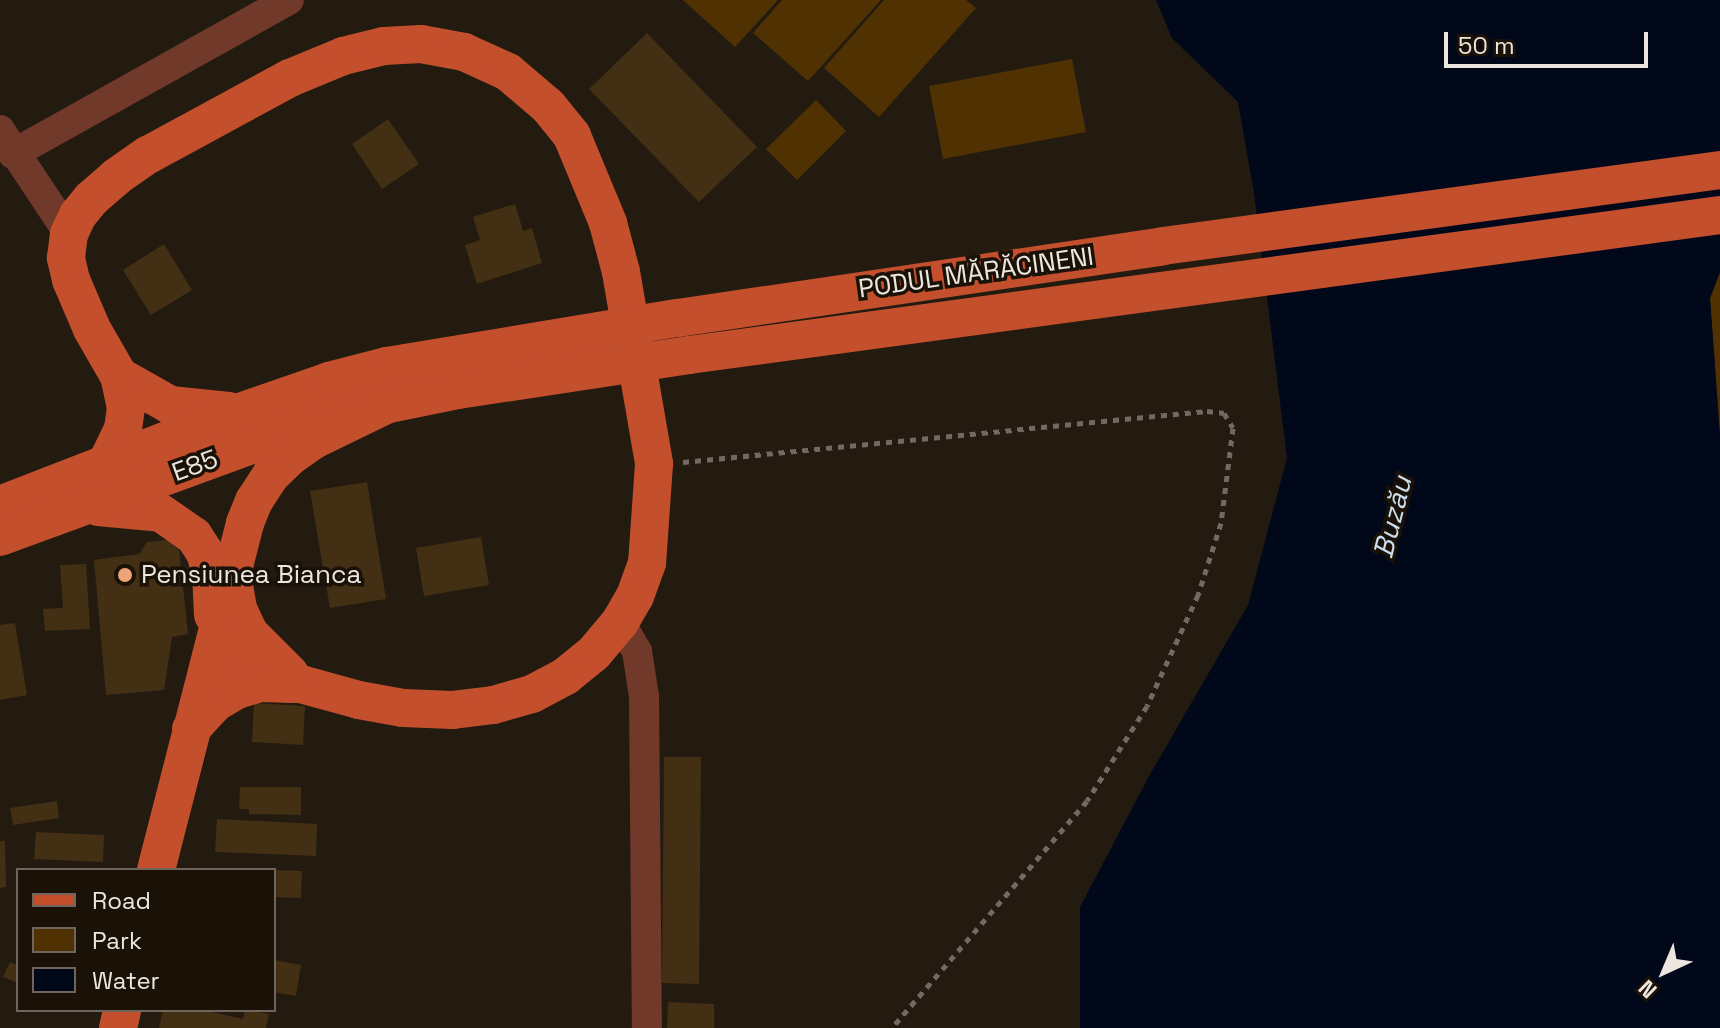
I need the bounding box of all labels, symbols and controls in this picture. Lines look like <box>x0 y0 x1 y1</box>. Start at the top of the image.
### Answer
scale bar <box>1448 16 1652 66</box>
text: 50 m <box>1458 30 1515 61</box>
street label: PODUL MĂRĂCINENI <box>856 241 1096 305</box>
street label: E85 <box>168 443 222 489</box>
water label: Buzău <box>1366 473 1418 561</box>
place label: Pensiunea Bianca <box>141 559 361 591</box>
marker: Pensiunea Bianca <box>116 566 134 584</box>
legend <box>16 868 276 1012</box>
text: Road <box>92 885 151 916</box>
text: Park <box>92 925 142 956</box>
north arrow <box>1624 932 1704 1012</box>
text: Water <box>92 965 160 996</box>
text: N <box>1632 974 1662 1004</box>

